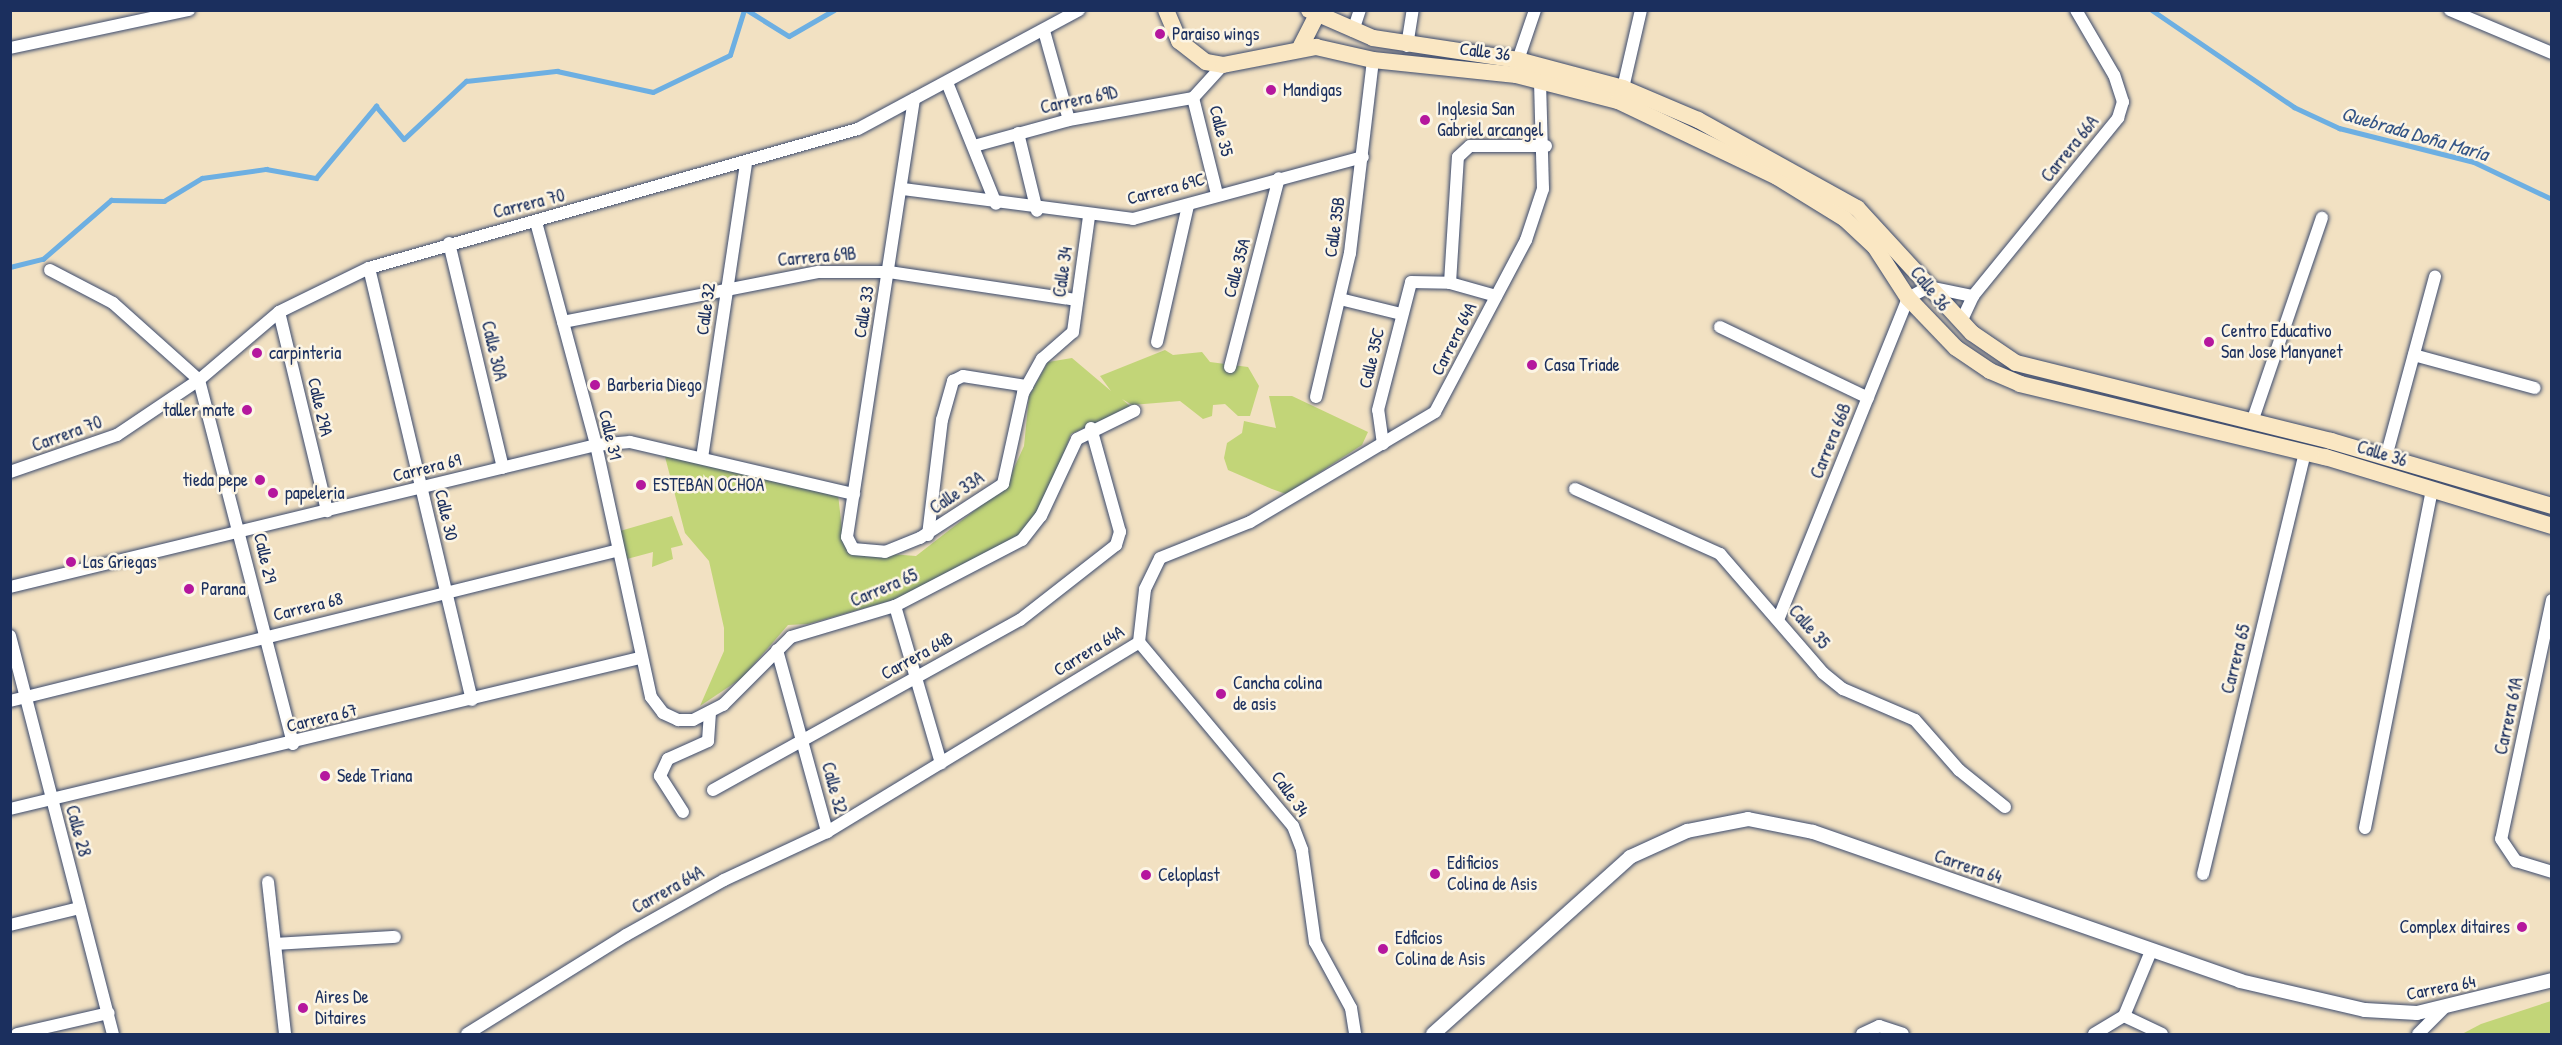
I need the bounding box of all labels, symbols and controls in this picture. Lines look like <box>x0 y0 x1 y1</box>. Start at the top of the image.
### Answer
place label: Paraiso wings <box>1172 23 1259 45</box>
marker: Paraiso wings <box>1153 27 1167 41</box>
street label: Calle 36 <box>1458 38 1512 66</box>
place label: Mandigas <box>1283 79 1342 101</box>
street label: Carrera 69D <box>1038 81 1120 119</box>
marker: Mandigas <box>1264 83 1278 97</box>
place label: Inglesia San Gabriel arcangel <box>1437 99 1543 142</box>
water label: Quebrada Doña María <box>2339 101 2491 165</box>
street label: Calle 35 <box>1204 103 1238 159</box>
street label: Carrera 66A <box>2037 111 2103 187</box>
marker: Inglesia San Gabriel arcangel <box>1418 113 1432 127</box>
street label: Carrera 69C <box>1125 168 1207 210</box>
street label: Carrera 70 <box>491 185 567 223</box>
street label: Calle 35B <box>1320 195 1350 259</box>
street label: Calle 35A <box>1219 236 1255 300</box>
street label: Carrera 69B <box>777 243 857 271</box>
street label: Calle 34 <box>1049 245 1077 299</box>
street label: Calle 36 <box>1905 262 1955 316</box>
street label: Calle 32 <box>692 282 720 336</box>
street label: Calle 33 <box>849 285 879 339</box>
street label: Carrera 64A <box>1426 299 1482 379</box>
street label: Calle 30A <box>477 319 511 383</box>
place label: Centro Educativo San Jose Manyanet <box>2221 321 2343 364</box>
street label: Calle 35C <box>1355 326 1389 390</box>
marker: Centro Educativo San Jose Manyanet <box>2202 335 2216 349</box>
place label: carpinteria <box>269 342 341 364</box>
marker: carpinteria <box>250 346 264 360</box>
place label: Casa Triade <box>1544 354 1620 376</box>
marker: Casa Triade <box>1525 358 1539 372</box>
place label: Barberia Diego <box>607 374 702 396</box>
street label: Calle 29A <box>303 375 337 439</box>
marker: Barberia Diego <box>588 378 602 392</box>
place label: taller mate <box>163 399 235 421</box>
street label: Carrera 66B <box>1806 400 1856 482</box>
marker: taller mate <box>240 403 254 417</box>
street label: Calle 31 <box>594 408 626 462</box>
street label: Carrera 70 <box>29 411 105 457</box>
street label: Calle 36 <box>2354 436 2410 472</box>
street label: Carrera 69 <box>390 449 464 487</box>
street label: Calle 33A <box>926 467 988 519</box>
place label: tieda pepe <box>183 469 248 491</box>
marker: tieda pepe <box>253 473 267 487</box>
place label: ESTEBAN OCHOA <box>653 474 764 496</box>
marker: ESTEBAN OCHOA <box>634 478 648 492</box>
place label: papeleria <box>285 482 345 504</box>
marker: papeleria <box>266 486 280 500</box>
street label: Calle 30 <box>430 487 462 543</box>
street label: Calle 29 <box>249 531 281 585</box>
place label: Las Griegas <box>83 551 157 573</box>
marker: Las Griegas <box>64 555 78 569</box>
street label: Carrera 65 <box>847 564 921 612</box>
place label: Parana <box>201 578 246 600</box>
marker: Parana <box>182 582 196 596</box>
street label: Carrera 68 <box>271 588 345 626</box>
street label: Calle 35 <box>1784 600 1834 654</box>
street label: Carrera 64A <box>1050 621 1128 681</box>
street label: Carrera 65 <box>2217 622 2255 696</box>
street label: Carrera 64B <box>877 627 957 685</box>
place label: Cancha colina de asis <box>1233 673 1322 716</box>
street label: Carrera 61A <box>2490 675 2528 757</box>
marker: Cancha colina de asis <box>1214 687 1228 701</box>
street label: Carrera 67 <box>284 699 360 737</box>
street label: Calle 32 <box>817 760 851 816</box>
place label: Sede Triana <box>337 765 412 787</box>
street label: Calle 34 <box>1267 767 1313 821</box>
marker: Sede Triana <box>318 769 332 783</box>
street label: Calle 28 <box>61 803 95 859</box>
street label: Carrera 64 <box>1931 845 2005 889</box>
place label: Edificios Colina de Asis <box>1447 853 1537 896</box>
street label: Carrera 64A <box>628 861 708 919</box>
place label: Celoplast <box>1158 864 1220 886</box>
marker: Edificios Colina de Asis <box>1428 867 1442 881</box>
marker: Celoplast <box>1139 868 1153 882</box>
place label: Complex ditaires <box>2399 916 2510 938</box>
marker: Complex ditaires <box>2515 920 2529 934</box>
place label: Edficios Colina de Asis <box>1395 928 1485 970</box>
marker: Edficios Colina de Asis <box>1376 942 1390 956</box>
street label: Carrera 64 <box>2405 971 2477 1005</box>
place label: Aires De Ditaires <box>315 987 369 1030</box>
marker: Aires De Ditaires <box>296 1001 310 1015</box>

